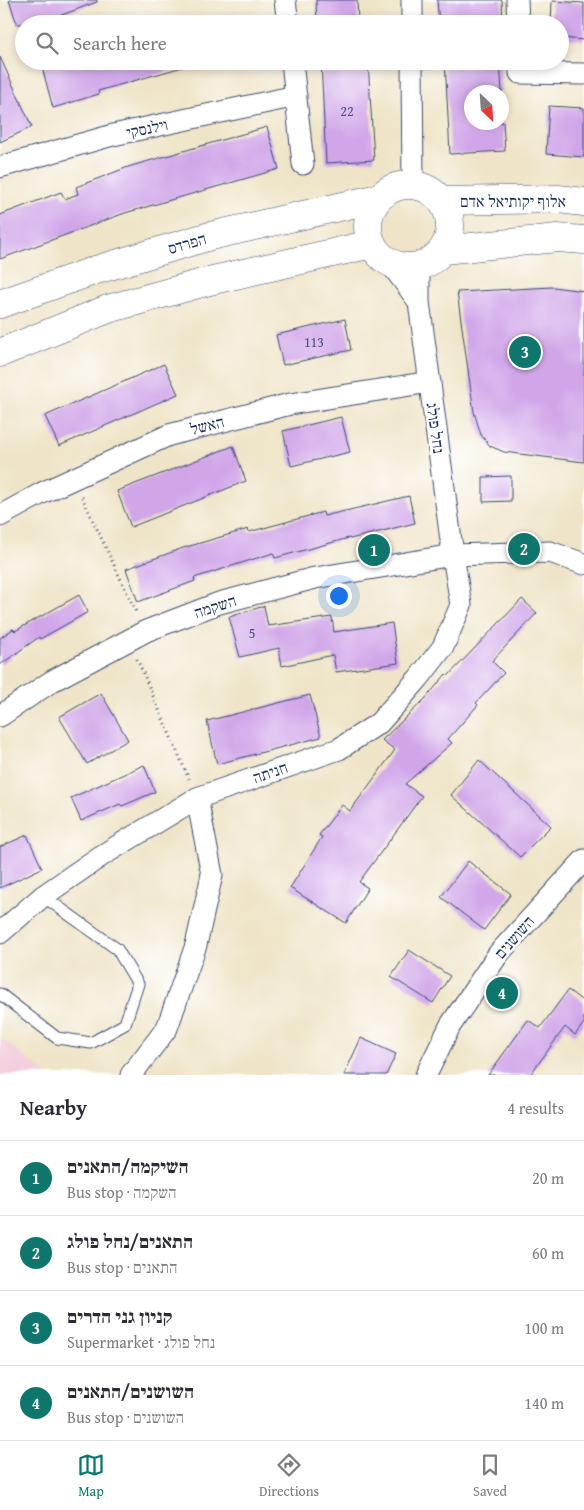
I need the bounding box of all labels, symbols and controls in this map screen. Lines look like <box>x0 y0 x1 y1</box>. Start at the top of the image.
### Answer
search box <box>15 15 569 70</box>
icon: search <box>33 29 61 57</box>
text: Search here <box>73 29 167 57</box>
north arrow <box>464 85 509 130</box>
house number: 22 <box>340 101 354 121</box>
street label: וילנסקי <box>124 112 170 144</box>
street label: אלוף יקותיאל אדם <box>460 189 566 213</box>
street label: הפרדס <box>165 226 209 260</box>
house number: 113 <box>304 332 324 352</box>
pin: 3 <box>509 333 541 371</box>
street label: נחל פולג <box>421 401 451 455</box>
street label: האשל <box>187 409 227 441</box>
pin: 2 <box>508 530 540 568</box>
pin: 1 <box>358 531 390 569</box>
your location <box>326 583 352 609</box>
street label: השקמה <box>191 588 239 624</box>
house number: 5 <box>249 623 255 643</box>
street label: חניתה <box>249 755 291 789</box>
street label: השושנים <box>488 910 540 964</box>
pin: 4 <box>486 974 518 1012</box>
text: Nearby <box>20 1092 87 1123</box>
text: 4 results <box>507 1096 564 1120</box>
text: השיקמה/התאנים <box>67 1152 189 1180</box>
text: 1 <box>32 1166 40 1190</box>
text: 20 m <box>532 1166 564 1190</box>
text: Bus stop · השקמה <box>67 1180 176 1204</box>
text: התאנים/נחל פולג <box>67 1227 193 1255</box>
text: 2 <box>32 1241 40 1265</box>
text: 60 m <box>532 1241 564 1265</box>
text: Bus stop · התאנים <box>67 1255 177 1279</box>
text: קניון גני הדרים <box>67 1302 172 1330</box>
text: 3 <box>32 1316 40 1340</box>
text: 100 m <box>524 1316 564 1340</box>
text: Supermarket · נחל פולג <box>67 1330 215 1354</box>
text: השושנים/התאנים <box>67 1377 194 1405</box>
text: 4 <box>32 1391 40 1415</box>
text: 140 m <box>524 1391 564 1415</box>
text: Bus stop · השושנים <box>67 1405 184 1429</box>
tab: Map <box>77 1451 105 1501</box>
tab: Directions <box>259 1451 319 1501</box>
tab: Saved <box>473 1451 507 1501</box>

